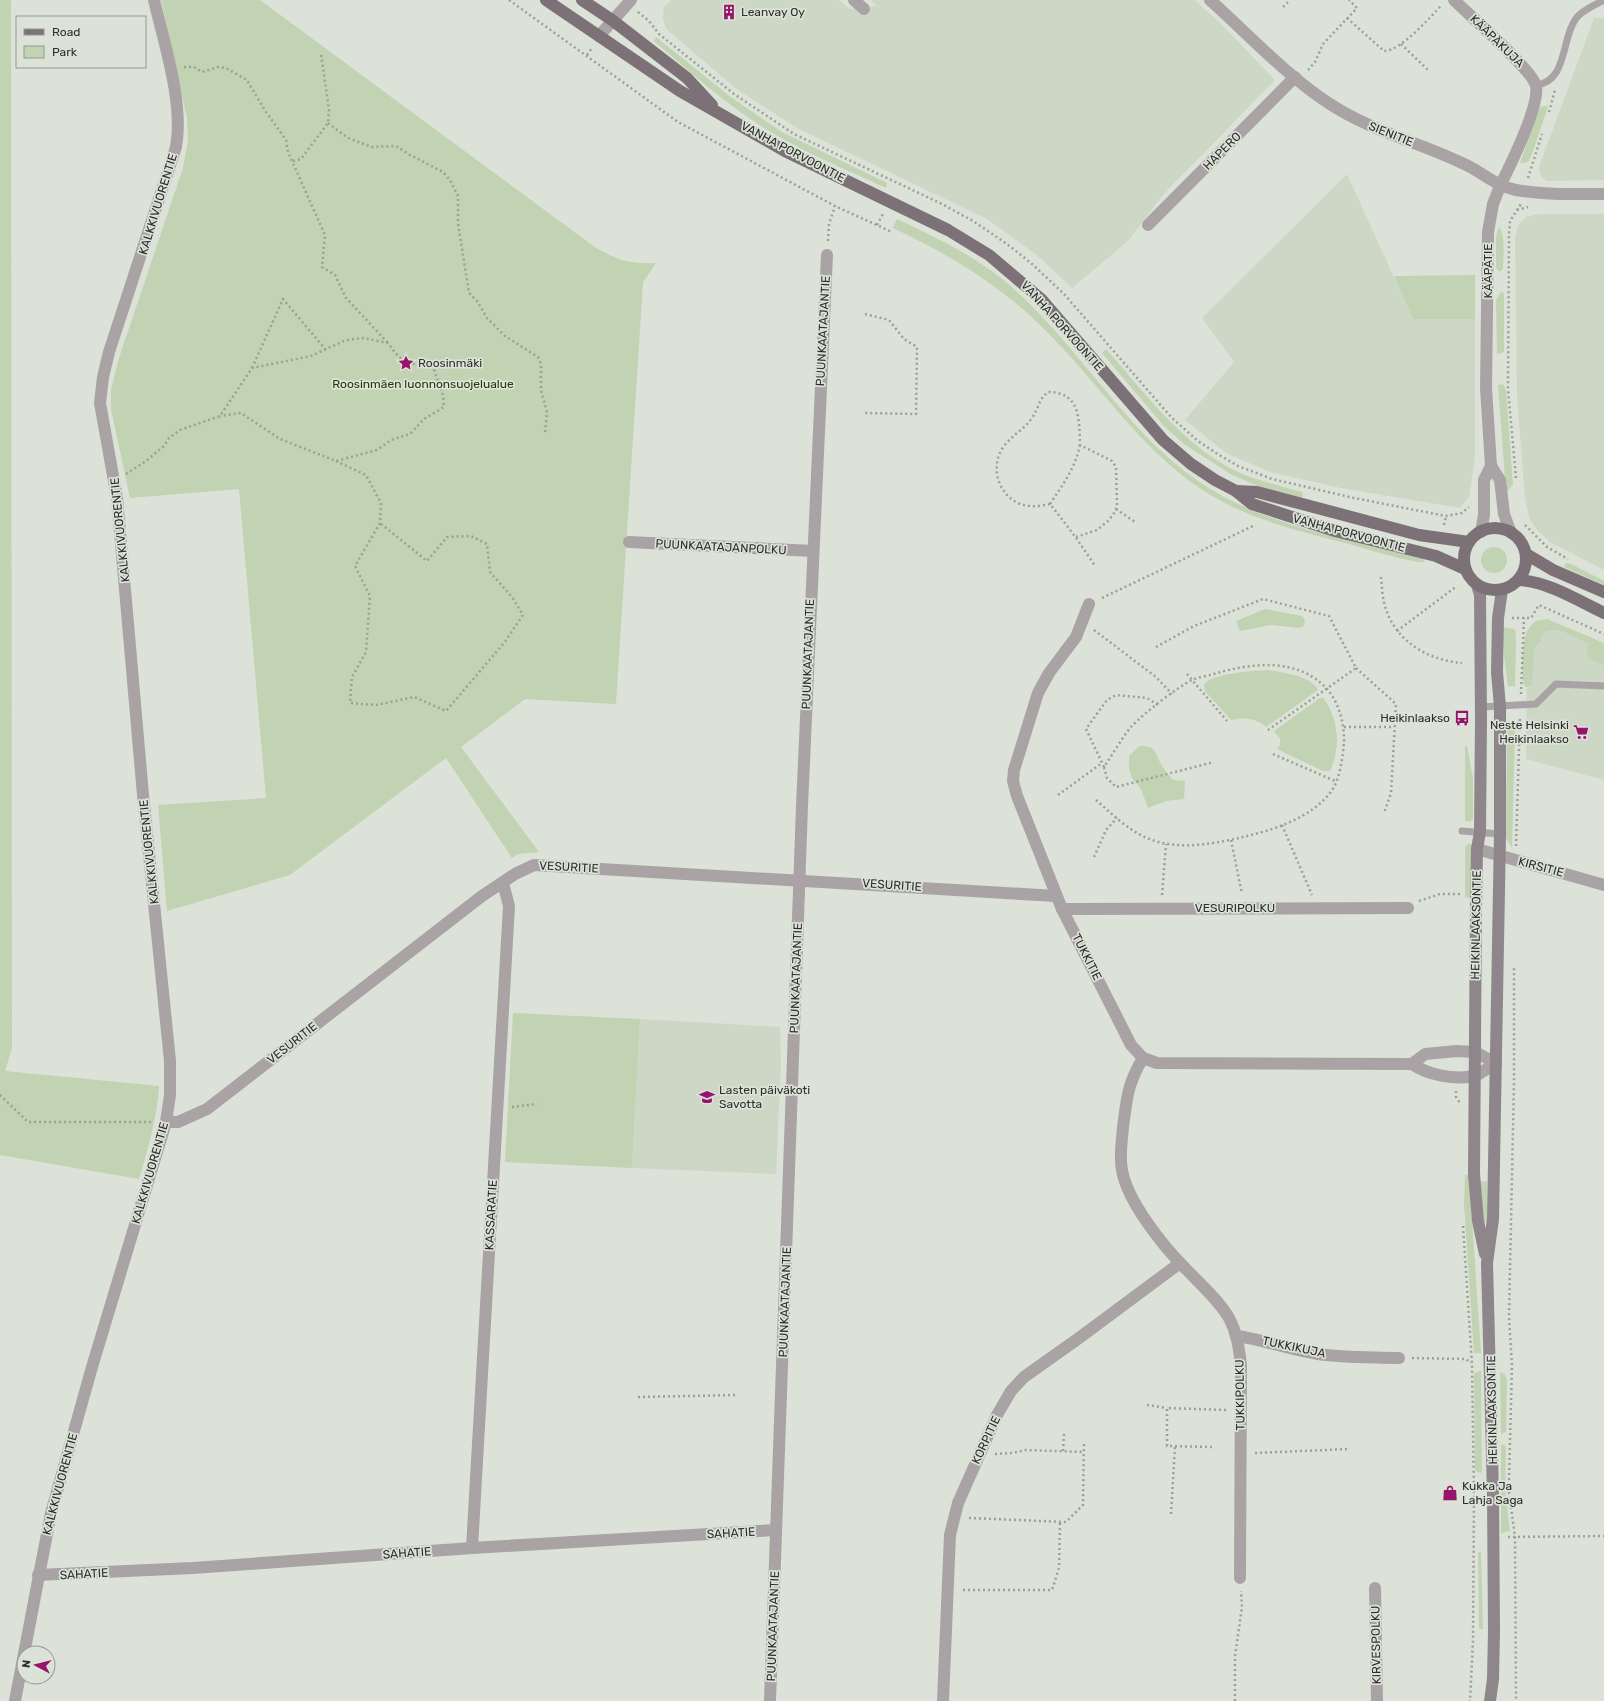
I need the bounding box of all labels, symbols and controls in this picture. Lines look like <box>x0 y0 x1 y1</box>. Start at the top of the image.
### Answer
building icon: Leanvay Oy <box>720 3 738 21</box>
place label: Leanvay Oy <box>741 5 805 19</box>
street label: KÄÄPÄKUJA <box>1467 12 1527 70</box>
legend <box>16 16 146 68</box>
text: Road <box>52 25 80 39</box>
text: Park <box>52 45 78 59</box>
street label: VANHA PORVOONTIE <box>738 119 848 185</box>
street label: SIENITIE <box>1367 119 1415 149</box>
street label: HAPERO <box>1200 129 1244 173</box>
street label: KALKKIVUORENTIE <box>136 152 180 256</box>
street label: KÄÄPÄTIE <box>1481 243 1495 299</box>
street label: PUUNKAATAJANTIE <box>813 275 833 387</box>
street label: VANHA PORVOONTIE <box>1018 278 1106 374</box>
place icon: Roosinmäki <box>397 354 415 372</box>
place label: Roosinmäki <box>418 356 482 370</box>
park label: Roosinmäen luonnonsuojelualue <box>332 377 514 391</box>
street label: KALKKIVUORENTIE <box>108 477 132 583</box>
street label: VANHA PORVOONTIE <box>1291 511 1407 555</box>
street label: PUUNKAATAJANPOLKU <box>655 537 787 557</box>
street label: PUUNKAATAJANTIE <box>799 598 817 710</box>
bus stop icon: Heikinlaakso <box>1453 709 1471 727</box>
place label: Heikinlaakso <box>1380 711 1450 725</box>
place label: Neste Helsinki Heikinlaakso <box>1490 718 1569 746</box>
supermarket icon: Neste Helsinki Heikinlaakso <box>1572 723 1590 741</box>
street label: KALKKIVUORENTIE <box>137 799 161 905</box>
street label: KIRSITIE <box>1517 854 1565 880</box>
street label: VESURITIE <box>539 858 599 876</box>
street label: HEIKINLAAKSONTIE <box>1468 870 1484 980</box>
street label: VESURITIE <box>862 876 922 894</box>
street label: VESURIPOLKU <box>1195 901 1275 915</box>
street label: PUUNKAATAJANTIE <box>787 922 805 1034</box>
street label: TUKKITIE <box>1069 931 1105 983</box>
street label: VESURITIE <box>264 1019 320 1067</box>
place label: Lasten päiväkoti Savotta <box>719 1083 810 1111</box>
school or university icon: Lasten päiväkoti Savotta <box>698 1088 716 1106</box>
street label: KALKKIVUORENTIE <box>129 1121 171 1225</box>
street label: KASSARATIE <box>482 1179 500 1251</box>
street label: PUUNKAATAJANTIE <box>776 1246 794 1358</box>
street label: TUKKIKUJA <box>1261 1333 1327 1361</box>
street label: HEIKINLAAKSONTIE <box>1484 1355 1500 1465</box>
street label: TUKKIPOLKU <box>1232 1359 1248 1431</box>
street label: KORPITIE <box>969 1414 1003 1466</box>
street label: KALKKIVUORENTIE <box>40 1431 80 1537</box>
place label: Kukka Ja Lahja Saga <box>1462 1479 1523 1507</box>
shop icon: Kukka Ja Lahja Saga <box>1441 1484 1459 1502</box>
street label: SAHATIE <box>706 1525 756 1541</box>
street label: SAHATIE <box>382 1544 432 1562</box>
street label: SAHATIE <box>59 1566 109 1582</box>
street label: PUUNKAATAJANTIE <box>764 1570 782 1682</box>
street label: KIRVESPOLKU <box>1368 1605 1384 1685</box>
north arrow <box>16 1645 56 1685</box>
text: N <box>20 1659 34 1669</box>

